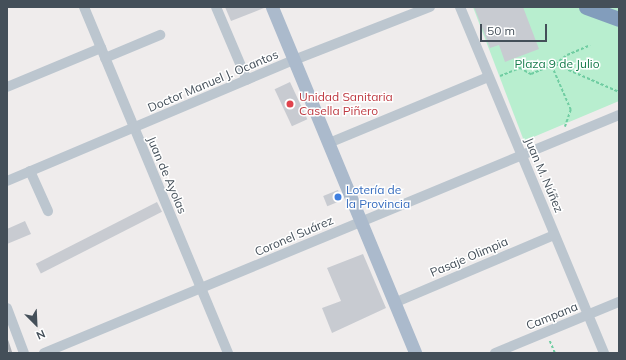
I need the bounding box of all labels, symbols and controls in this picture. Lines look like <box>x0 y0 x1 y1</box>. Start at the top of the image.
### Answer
scale bar <box>482 16 549 42</box>
text: 50 m <box>487 23 515 38</box>
street label: Doctor Manuel J. Ocantos <box>146 47 280 115</box>
park label: Plaza 9 de Julio <box>515 57 599 71</box>
place label: Unidad Sanitaria Casella Piñero <box>299 90 393 118</box>
marker: Unidad Sanitaria Casella Piñero <box>284 98 296 110</box>
street label: Juan de Ayolas <box>144 134 190 216</box>
street label: Juan M. Núñez <box>522 135 566 215</box>
place label: Lotería de la Provincia <box>346 183 410 211</box>
marker: Lotería de la Provincia <box>333 192 343 202</box>
street label: Coronel Suárez <box>253 213 335 259</box>
street label: Pasaje Olimpia <box>428 234 510 280</box>
street label: Campana <box>524 299 580 333</box>
north arrow <box>16 304 56 344</box>
text: N <box>34 327 48 343</box>

